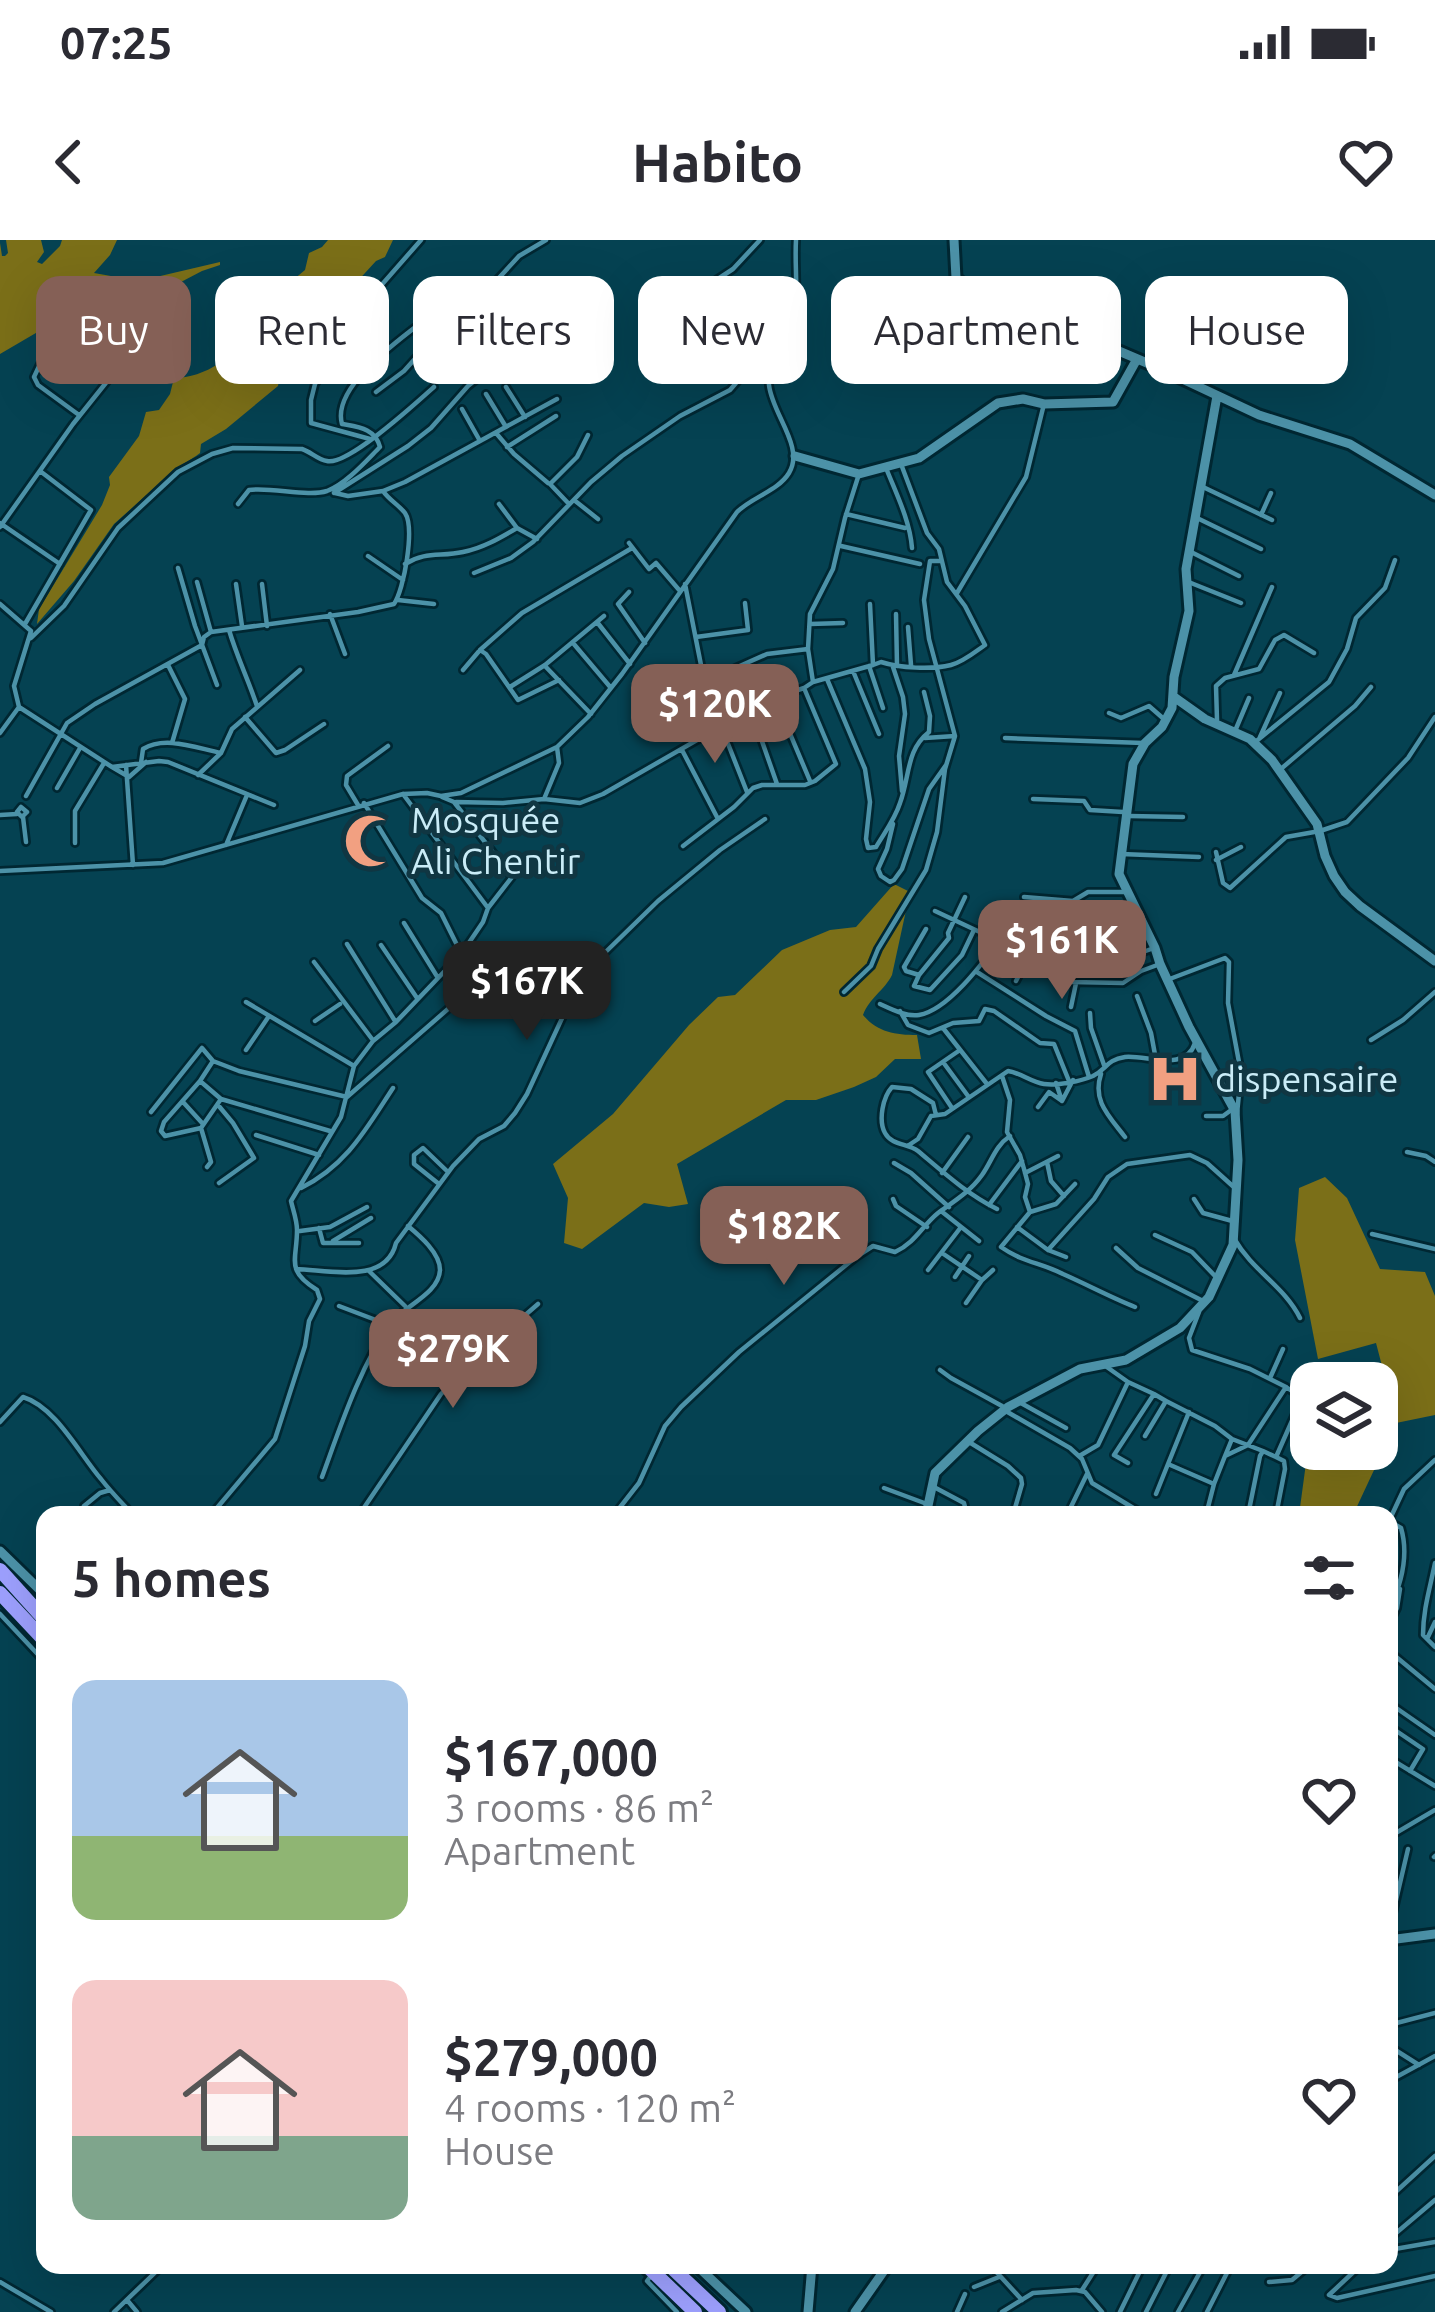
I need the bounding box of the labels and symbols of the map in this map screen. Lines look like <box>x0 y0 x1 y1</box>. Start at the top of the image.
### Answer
pin: $120K <box>631 664 799 766</box>
place label: Mosquée Ali Chentir <box>411 799 581 881</box>
mosque icon: Mosquée Ali Chentir <box>342 812 400 870</box>
pin: $161K <box>978 900 1146 1002</box>
pin: $167K <box>443 941 611 1043</box>
hospital icon: dispensaire <box>1146 1050 1204 1108</box>
place label: dispensaire <box>1215 1058 1398 1099</box>
pin: $182K <box>700 1186 868 1288</box>
pin: $279K <box>369 1309 537 1411</box>

